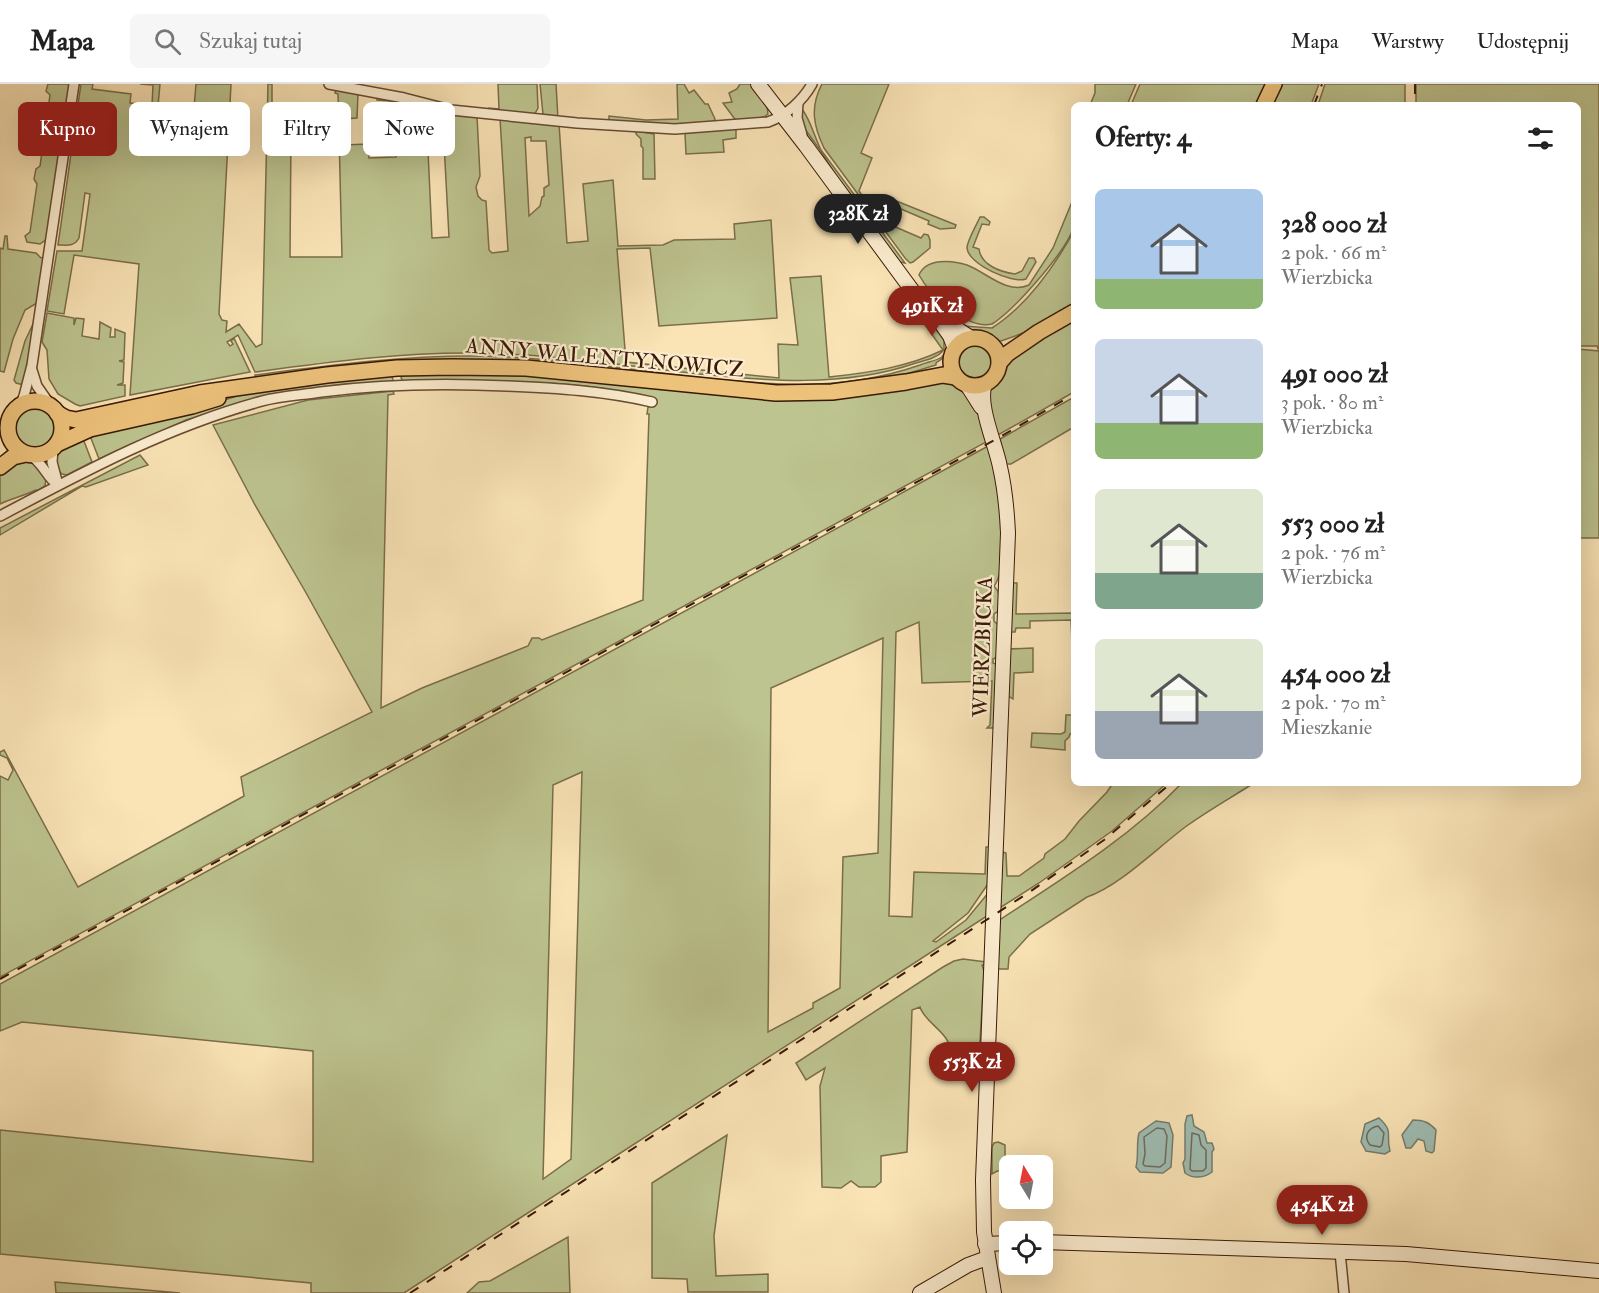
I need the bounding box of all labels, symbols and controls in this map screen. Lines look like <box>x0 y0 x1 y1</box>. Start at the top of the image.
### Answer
search box <box>130 14 550 68</box>
text: Mapa <box>30 24 94 59</box>
icon: search <box>151 25 184 58</box>
text: Szukaj tutaj <box>199 27 302 55</box>
text: Mapa <box>1291 28 1339 55</box>
text: Warstwy <box>1372 28 1444 55</box>
text: Udostępnij <box>1477 28 1569 55</box>
chip: Kupno <box>18 102 117 156</box>
chip: Wynajem <box>129 102 250 156</box>
chip: Filtry <box>262 102 351 156</box>
chip: Nowe <box>363 102 455 156</box>
text: Oferty: 4 <box>1095 122 1191 154</box>
icon: filters <box>1524 122 1557 155</box>
pin: 328K zł <box>803 194 913 245</box>
text: 328K zł <box>828 201 888 226</box>
text: 328 000 zł <box>1281 208 1387 240</box>
icon: home <box>1143 213 1215 285</box>
text: 2 pok. · 66 m² <box>1281 240 1386 265</box>
text: Wierzbicka <box>1281 265 1373 290</box>
pin: 491K zł <box>877 286 987 337</box>
text: 491K zł <box>901 293 963 318</box>
street label: ANNY WALENTYNOWICZ <box>464 332 745 384</box>
text: 491 000 zł <box>1281 358 1388 390</box>
icon: home <box>1143 363 1215 435</box>
text: 3 pok. · 80 m² <box>1281 390 1383 415</box>
text: Wierzbicka <box>1281 415 1373 440</box>
text: 553 000 zł <box>1281 508 1384 540</box>
icon: home <box>1143 513 1215 585</box>
text: 2 pok. · 76 m² <box>1281 540 1385 565</box>
text: Wierzbicka <box>1281 565 1373 590</box>
street label: WIERZBICKA <box>967 576 999 719</box>
text: 454 000 zł <box>1281 658 1390 690</box>
icon: home <box>1143 663 1215 735</box>
text: 2 pok. · 70 m² <box>1281 690 1386 715</box>
text: Mieszkanie <box>1281 715 1372 740</box>
pin: 553K zł <box>917 1042 1027 1093</box>
text: 553K zł <box>943 1049 1001 1074</box>
north arrow <box>999 1155 1053 1209</box>
map controls <box>999 1155 1053 1275</box>
pin: 454K zł <box>1267 1185 1377 1236</box>
text: 454K zł <box>1291 1192 1353 1217</box>
button: locate <box>999 1221 1053 1275</box>

